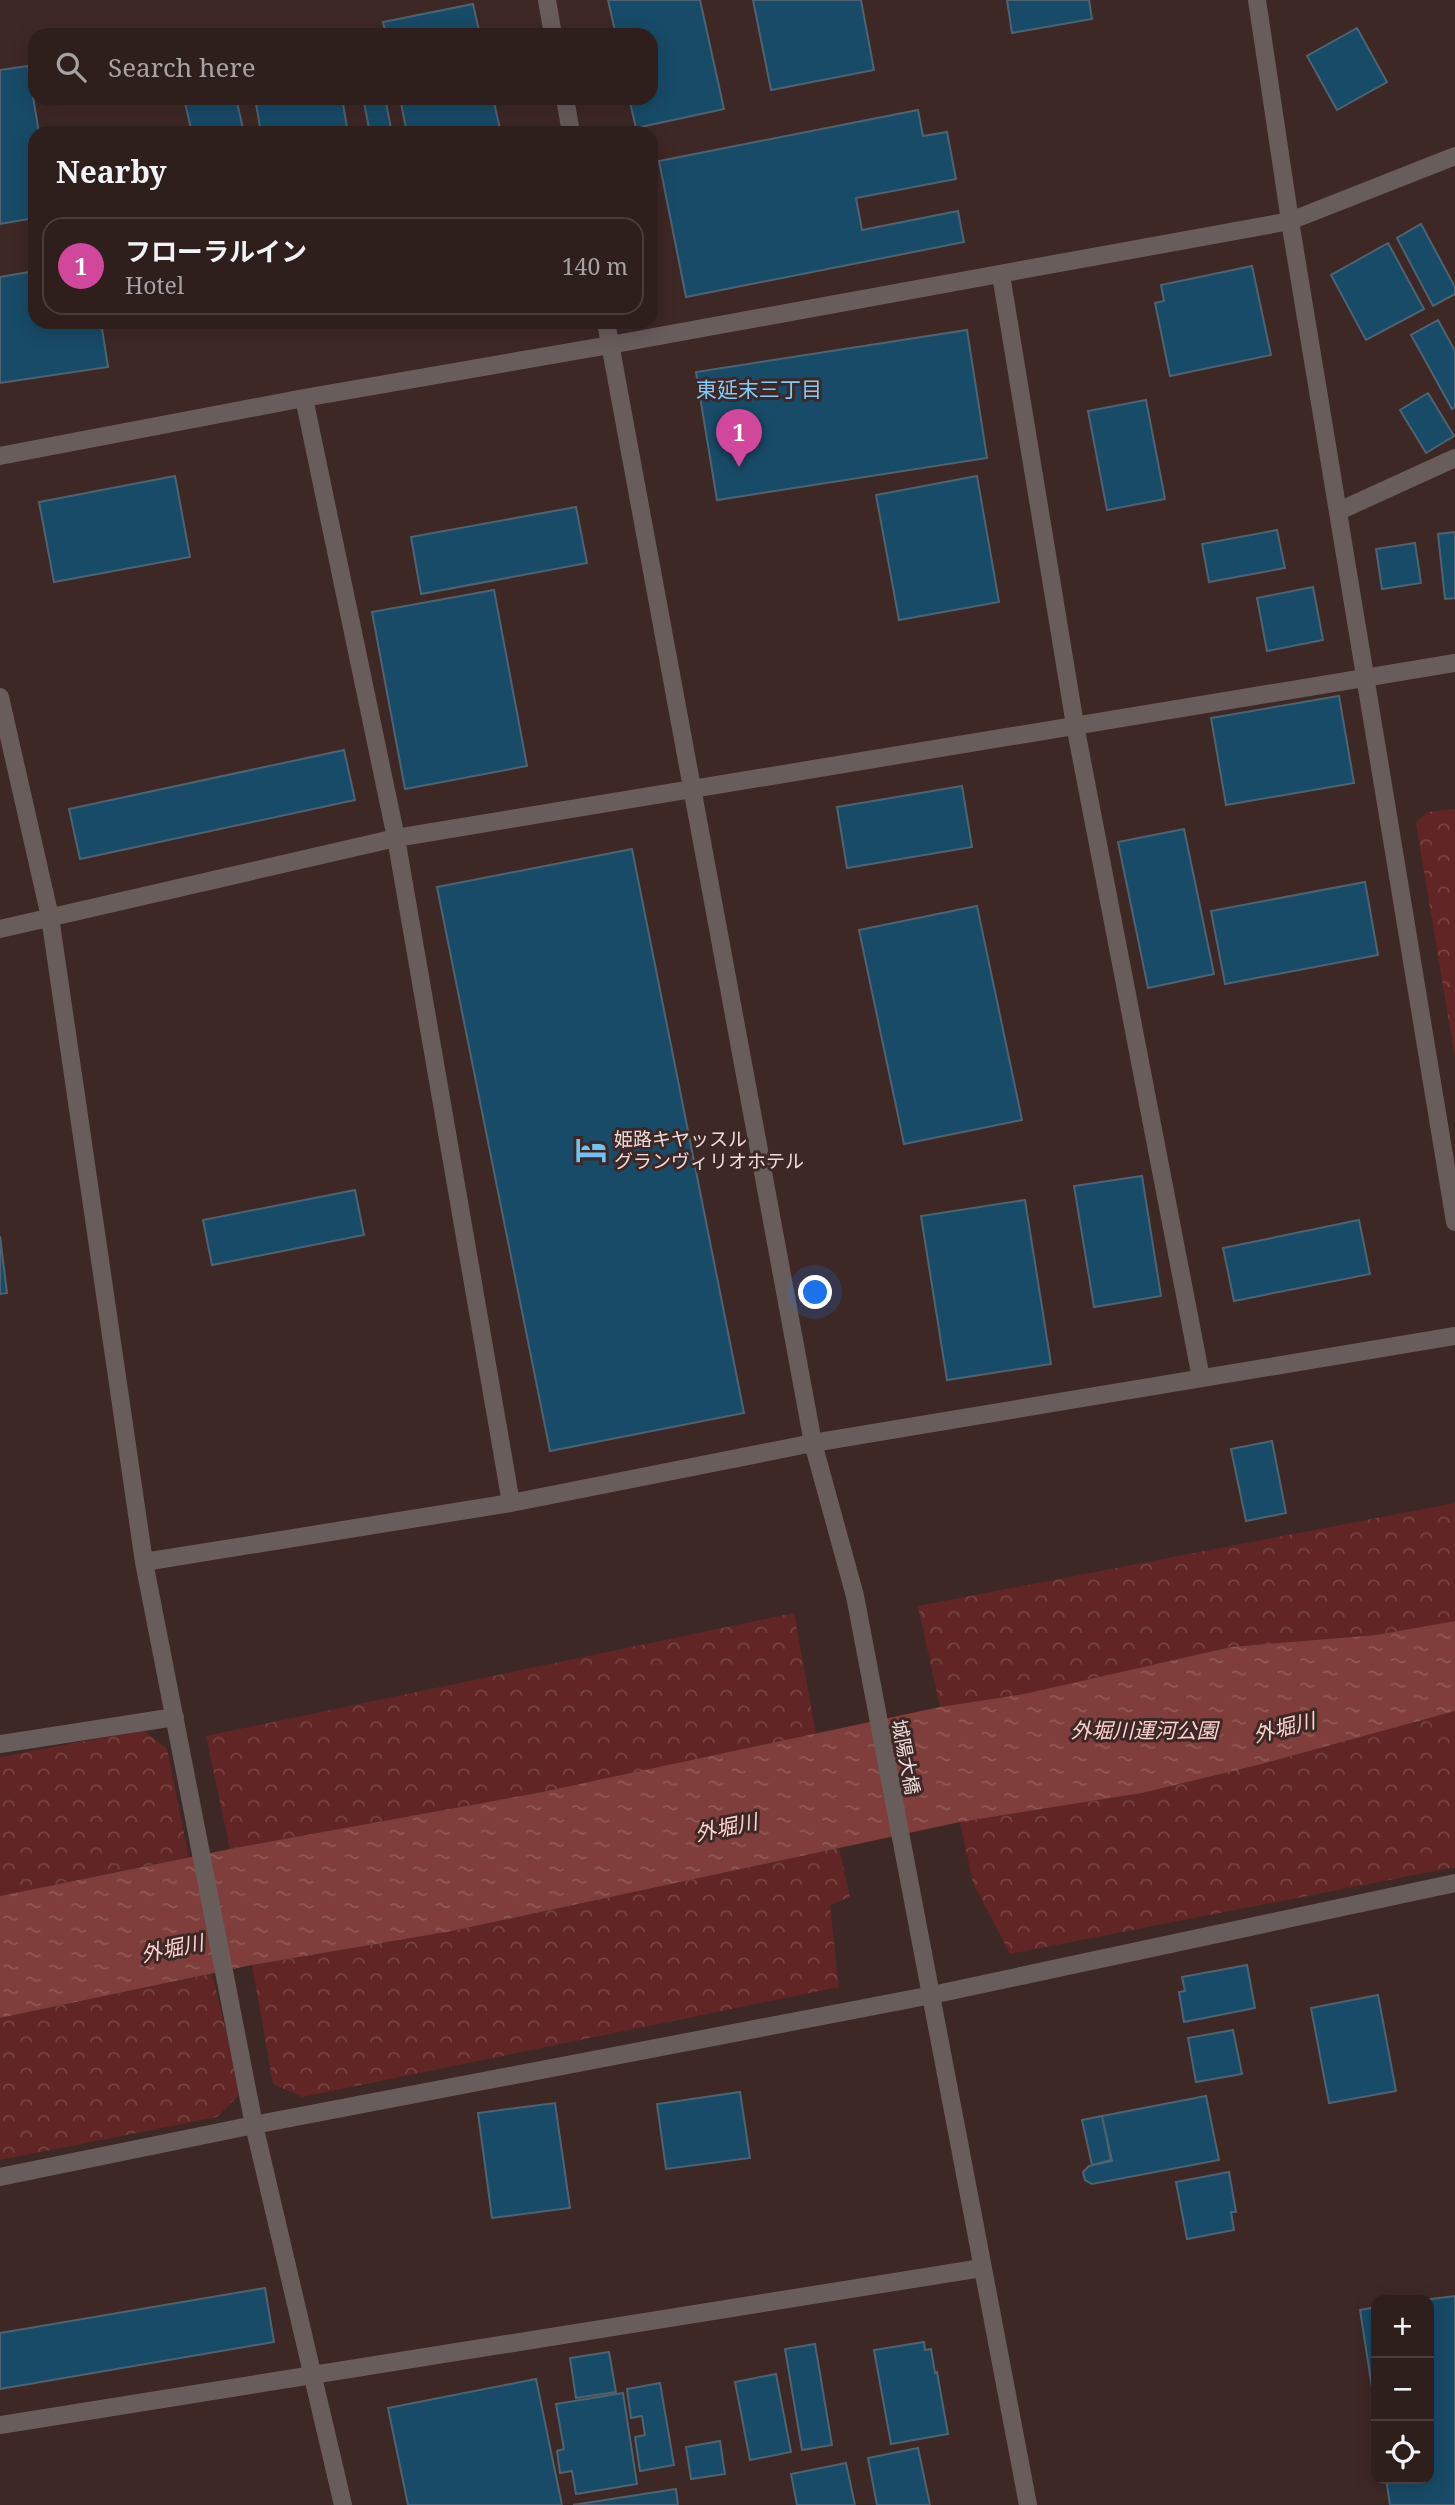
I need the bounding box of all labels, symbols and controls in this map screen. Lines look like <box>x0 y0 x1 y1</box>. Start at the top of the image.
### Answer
search box <box>28 28 658 105</box>
icon: search <box>52 48 90 86</box>
text: Search here <box>108 49 256 85</box>
text: Nearby <box>56 151 167 192</box>
text: フローラルイン <box>125 233 307 269</box>
text: 1 <box>75 250 88 282</box>
text: 140 m <box>562 250 628 282</box>
text: Hotel <box>125 269 184 301</box>
district label: 東延末三丁目 <box>696 375 822 403</box>
pin: 1 <box>716 409 762 467</box>
place label: 姫路キヤッスル グランヴィリオホテル <box>614 1126 804 1174</box>
hotel icon: 姫路キヤッスル グランヴィリオホテル <box>574 1133 608 1167</box>
your location <box>798 1275 832 1309</box>
water label: 外堀川 <box>1250 1705 1320 1748</box>
water label: 外堀川運河公園 <box>1071 1716 1220 1744</box>
street label: 城陽大橋 <box>886 1717 926 1797</box>
water label: 外堀川 <box>692 1806 762 1847</box>
water label: 外堀川 <box>138 1927 208 1968</box>
map controls <box>1371 2295 1434 2484</box>
button: + <box>1371 2295 1434 2358</box>
button: − <box>1371 2358 1434 2421</box>
button: locate <box>1371 2421 1434 2484</box>

